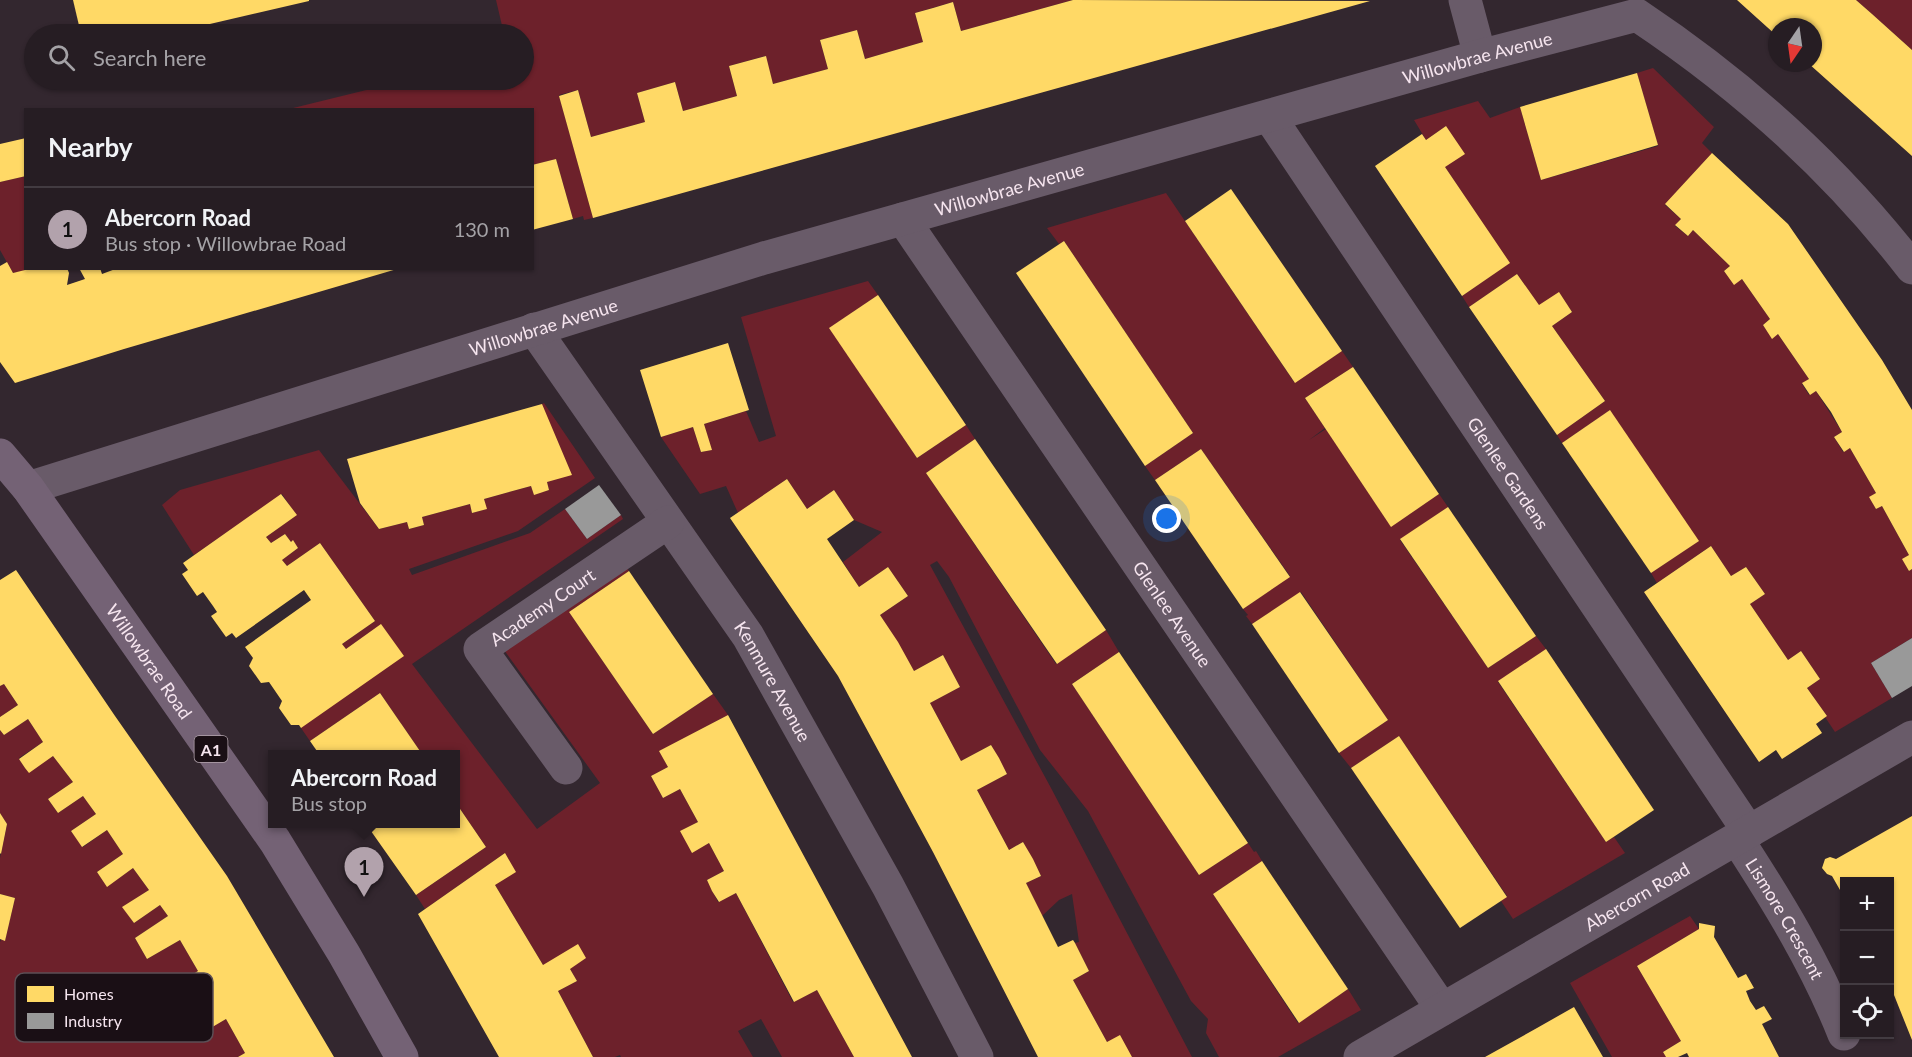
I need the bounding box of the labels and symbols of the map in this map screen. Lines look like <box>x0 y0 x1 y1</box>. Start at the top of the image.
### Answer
north arrow <box>1768 18 1822 72</box>
street label: Willowbrae Avenue <box>1400 27 1554 88</box>
street label: Willowbrae Avenue <box>932 157 1087 220</box>
street label: Willowbrae Avenue <box>467 293 620 360</box>
street label: Glenlee Gardens <box>1463 413 1554 534</box>
your location <box>1152 504 1181 533</box>
street label: Glenlee Avenue <box>1128 557 1216 671</box>
street label: Academy Court <box>485 563 600 650</box>
street label: Willowbrae Road <box>102 600 197 723</box>
street label: Kenmure Avenue <box>730 617 816 745</box>
road number: A1 <box>194 736 228 762</box>
pin: 1 <box>344 848 384 897</box>
street label: Lismore Crescent <box>1741 854 1829 983</box>
street label: Abercorn Road <box>1580 857 1693 936</box>
legend <box>15 973 213 1042</box>
text: Homes <box>64 984 114 1003</box>
text: Industry <box>64 1011 123 1030</box>

